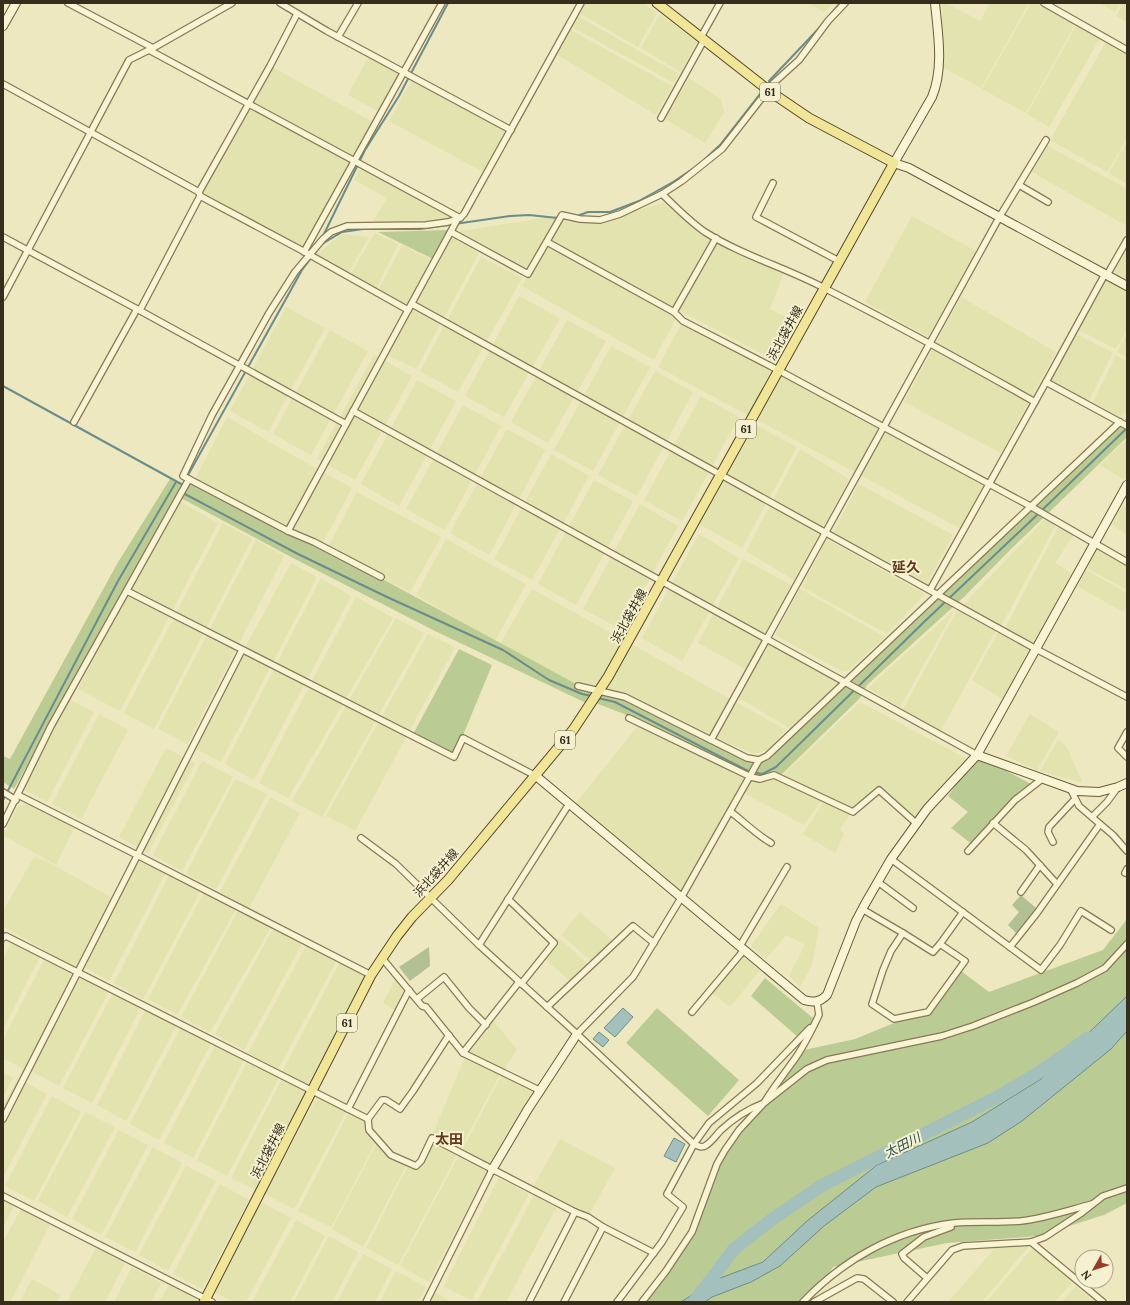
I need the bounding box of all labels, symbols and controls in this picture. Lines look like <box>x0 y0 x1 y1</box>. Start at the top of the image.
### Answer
road number: 61 <box>760 83 780 101</box>
street label: 浜北袋井線 <box>763 303 806 363</box>
road number: 61 <box>736 420 756 438</box>
district label: 延久 <box>892 558 920 576</box>
street label: 浜北袋井線 <box>607 586 650 646</box>
road number: 61 <box>555 731 575 749</box>
street label: 浜北袋井線 <box>410 845 461 900</box>
road number: 61 <box>337 1014 357 1032</box>
street label: 浜北袋井線 <box>247 1121 288 1181</box>
water label: 太田川 <box>881 1128 925 1162</box>
district label: 太田 <box>435 1130 463 1148</box>
north arrow <box>1074 1249 1114 1289</box>
text: N <box>1078 1267 1094 1283</box>

